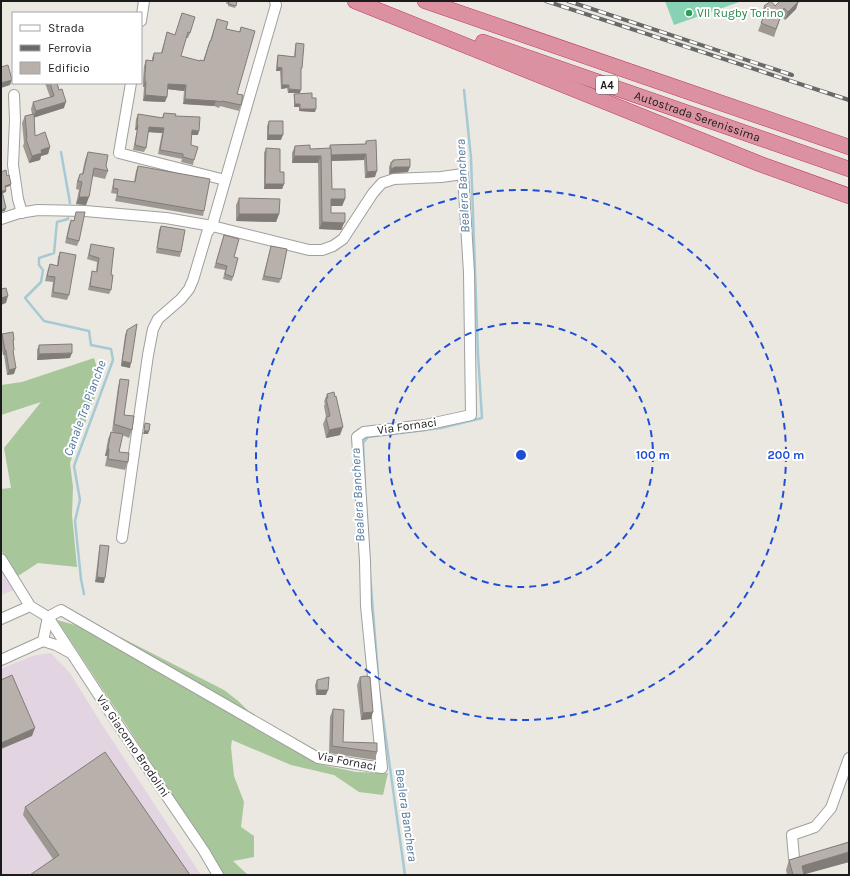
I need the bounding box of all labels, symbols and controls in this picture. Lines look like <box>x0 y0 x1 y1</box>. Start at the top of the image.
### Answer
place label: VII Rugby Torino <box>697 6 784 20</box>
marker: VII Rugby Torino <box>684 8 694 18</box>
legend <box>12 12 142 84</box>
text: Strada <box>48 21 84 35</box>
text: Ferrovia <box>48 41 92 55</box>
text: Edificio <box>48 61 89 75</box>
road number: A4 <box>596 76 618 94</box>
street label: Autostrada Serenissima <box>633 88 762 145</box>
water label: Bealera Banchera <box>453 138 472 233</box>
water label: Canale Tra Pianche <box>60 358 109 458</box>
street label: Via Fornaci <box>376 415 438 437</box>
water label: Bealera Banchera <box>348 447 367 542</box>
centre of rings <box>514 448 528 462</box>
text: 100 m <box>636 448 670 462</box>
text: 200 m <box>768 448 804 462</box>
street label: Via Giacomo Brodolini <box>93 692 173 800</box>
street label: Via Fornaci <box>316 748 378 774</box>
water label: Bealera Banchera <box>393 768 421 863</box>

